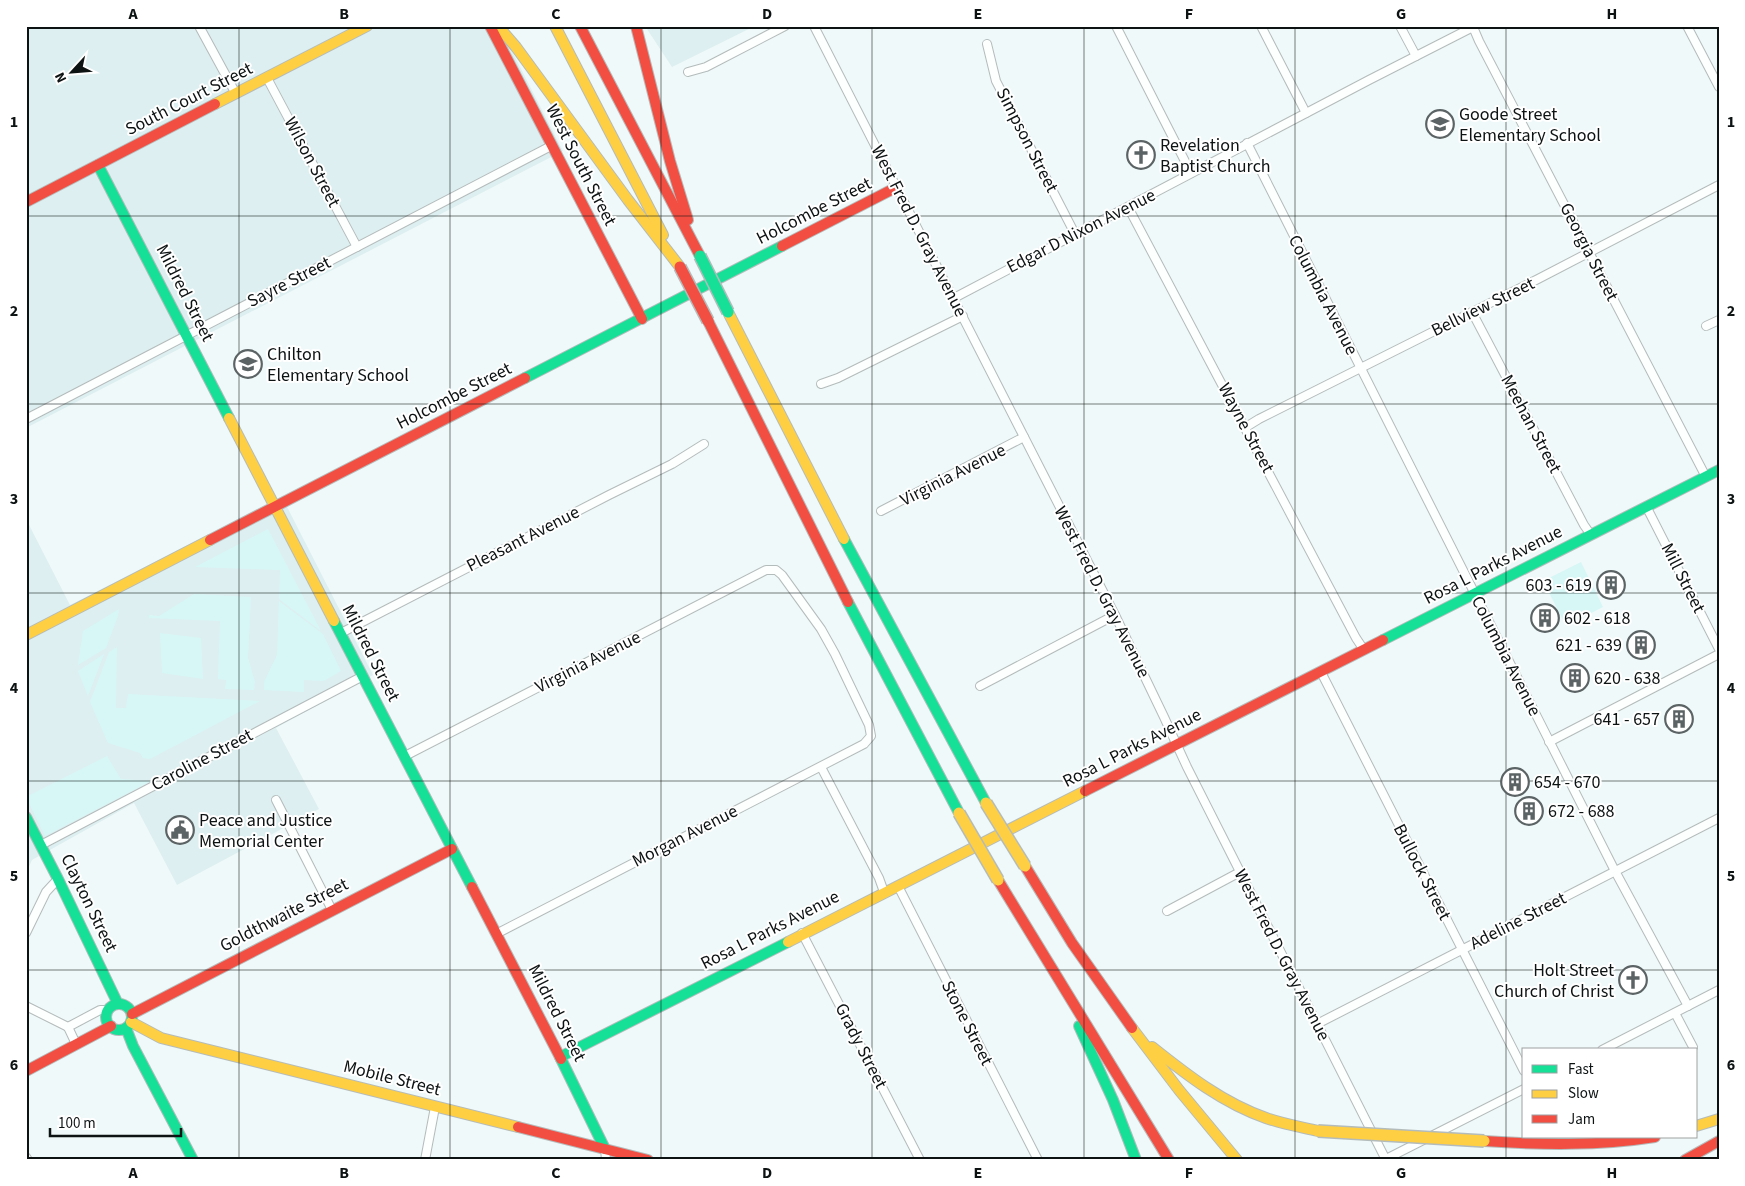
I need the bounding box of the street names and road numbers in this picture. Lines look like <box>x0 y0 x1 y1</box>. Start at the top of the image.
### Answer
street label: South Court Street <box>121 56 257 142</box>
street label: Simpson Street <box>990 83 1064 197</box>
street label: West South Street <box>540 100 622 230</box>
street label: Wilson Street <box>278 112 346 212</box>
street label: West Fred D. Gray Avenue <box>865 141 973 321</box>
street label: Holcombe Street <box>752 171 876 251</box>
street label: Edgar D Nixon Avenue <box>1002 183 1160 279</box>
street label: Georgia Street <box>1554 199 1624 305</box>
street label: Columbia Avenue <box>1282 231 1364 359</box>
street label: Mildred Street <box>150 240 220 346</box>
street label: Sayre Street <box>243 250 335 314</box>
street label: Bellview Street <box>1427 271 1539 343</box>
street label: Holcombe Street <box>392 356 516 436</box>
street label: Meehan Street <box>1495 370 1567 478</box>
street label: Wayne Street <box>1212 379 1280 477</box>
street label: Virginia Avenue <box>896 438 1010 512</box>
street label: Pleasant Avenue <box>462 500 584 578</box>
street label: West Fred D. Gray Avenue <box>1048 502 1156 682</box>
street label: Rosa L Parks Avenue <box>1419 519 1567 611</box>
street label: Mill Street <box>1655 539 1711 617</box>
street label: Columbia Avenue <box>1465 592 1547 720</box>
street label: Mildred Street <box>336 600 406 706</box>
street label: Virginia Avenue <box>531 625 645 699</box>
street label: Rosa L Parks Avenue <box>1058 702 1206 794</box>
street label: Caroline Street <box>147 723 257 797</box>
street label: Morgan Avenue <box>628 799 742 873</box>
street label: Bullock Street <box>1387 819 1457 925</box>
street label: Clayton Street <box>54 850 124 956</box>
street label: West Fred D. Gray Avenue <box>1228 865 1336 1045</box>
street label: Goldthwaite Street <box>215 872 353 958</box>
street label: Rosa L Parks Avenue <box>696 884 844 976</box>
street label: Adeline Street <box>1465 886 1571 956</box>
street label: Mildred Street <box>522 960 592 1066</box>
street label: Stone Street <box>935 976 999 1070</box>
street label: Grady Street <box>829 999 893 1093</box>
street label: Mobile Street <box>341 1054 443 1102</box>

